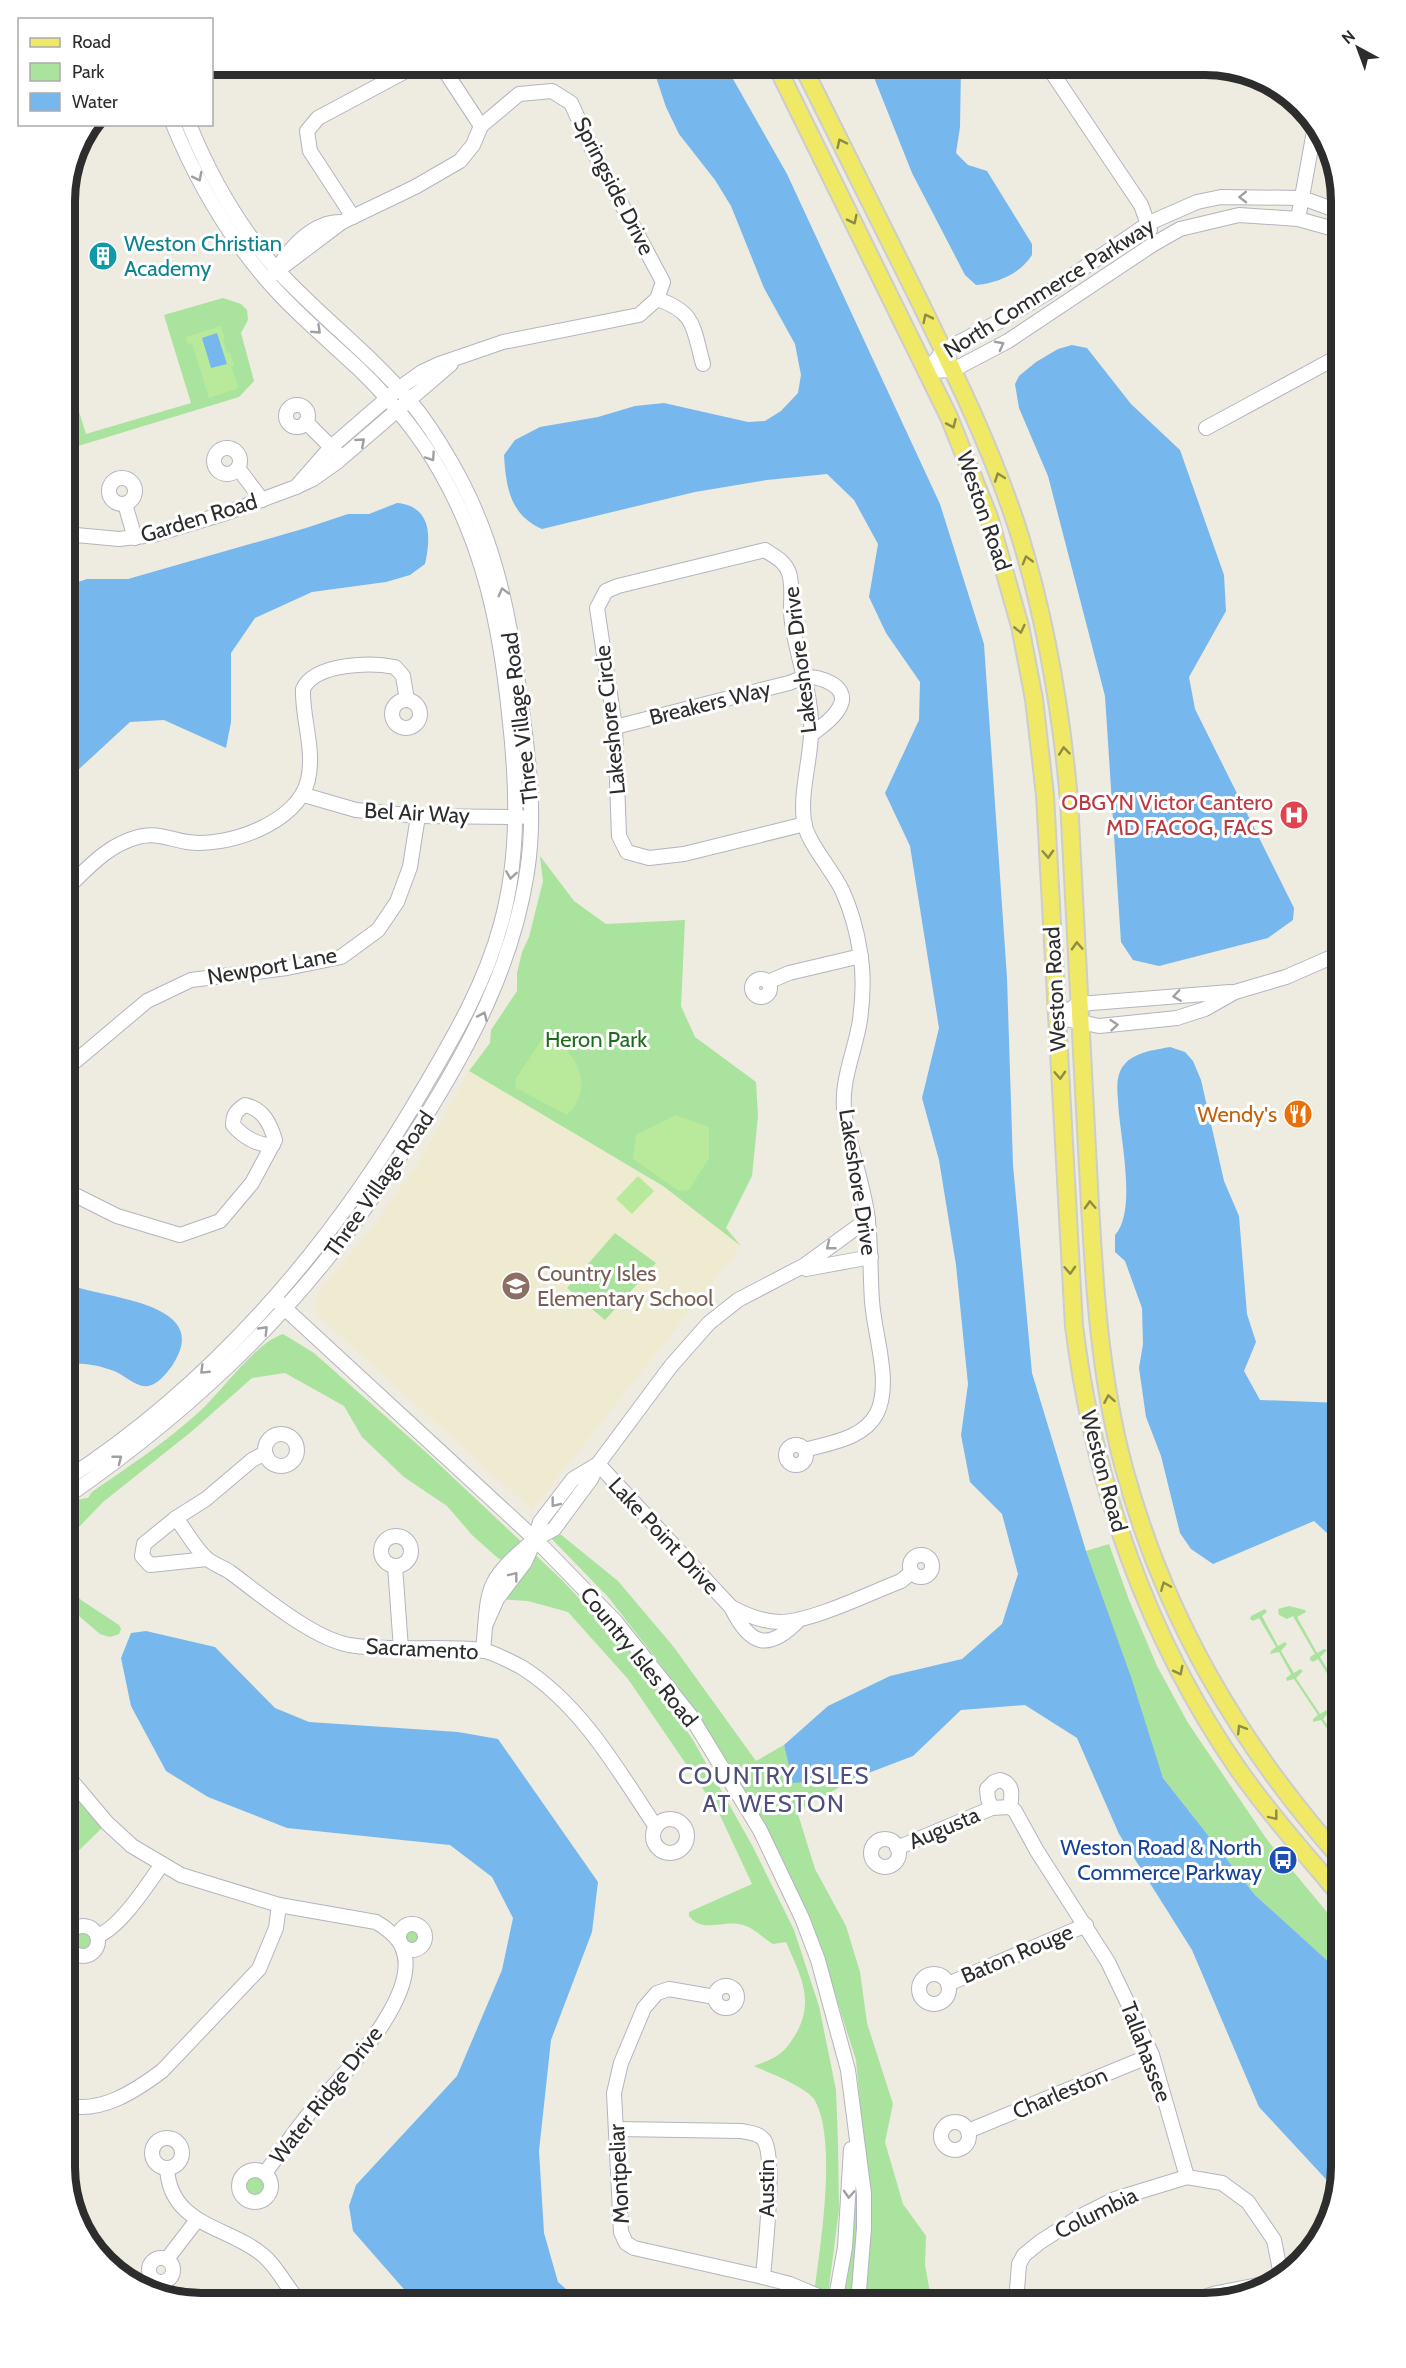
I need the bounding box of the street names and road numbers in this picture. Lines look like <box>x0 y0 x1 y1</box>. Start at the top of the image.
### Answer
street label: Springside Drive <box>568 112 660 260</box>
street label: North Commerce Parkway <box>939 212 1159 364</box>
street label: Weston Road <box>951 448 1017 574</box>
street label: Garden Road <box>137 487 261 549</box>
street label: Lakeshore Drive <box>778 585 822 735</box>
street label: Three Village Road <box>496 631 544 805</box>
street label: Lakeshore Circle <box>589 644 631 796</box>
street label: Breakers Way <box>646 675 774 731</box>
street label: Bel Air Way <box>363 797 471 829</box>
street label: Weston Road <box>1038 926 1072 1052</box>
street label: Newport Lane <box>205 941 339 991</box>
street label: Three Village Road <box>318 1106 440 1262</box>
street label: Lakeshore Drive <box>833 1107 883 1257</box>
street label: Weston Road <box>1075 1407 1133 1535</box>
street label: Lake Point Drive <box>603 1472 725 1600</box>
street label: Country Isles Road <box>574 1582 704 1732</box>
street label: Sacramento <box>365 1633 479 1665</box>
street label: Augusta <box>904 1801 984 1855</box>
street label: Baton Rouge <box>957 1918 1077 1990</box>
street label: Tallahassee <box>1115 1998 1177 2106</box>
street label: Water Ridge Drive <box>264 2021 388 2169</box>
street label: Charleston <box>1009 2061 1111 2125</box>
street label: Montpeliar <box>603 2123 635 2225</box>
street label: Austin <box>753 2159 780 2217</box>
street label: Columbia <box>1050 2181 1142 2245</box>

